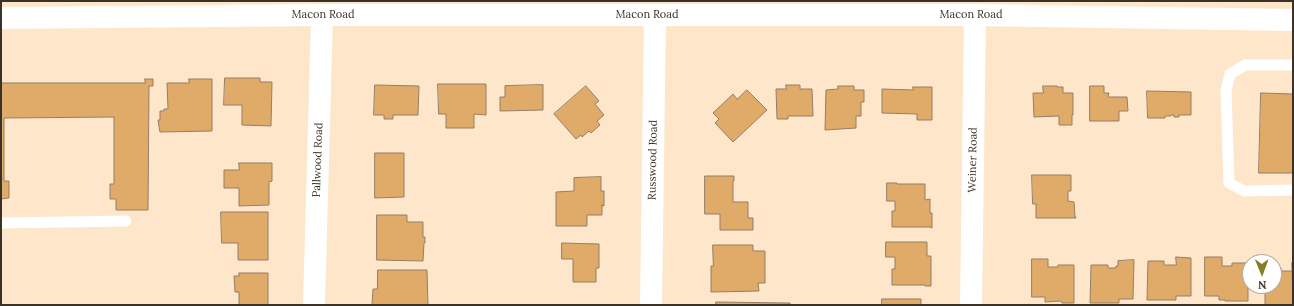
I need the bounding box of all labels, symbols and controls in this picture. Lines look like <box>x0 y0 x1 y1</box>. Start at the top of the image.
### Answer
street label: Macon Road <box>291 8 355 22</box>
street label: Macon Road <box>615 8 679 22</box>
street label: Macon Road <box>939 8 1003 22</box>
street label: Russwood Road <box>646 120 660 200</box>
street label: Pallwood Road <box>310 122 326 198</box>
street label: Weiner Road <box>966 127 980 193</box>
north arrow <box>1242 254 1282 294</box>
text: N <box>1258 278 1267 292</box>

